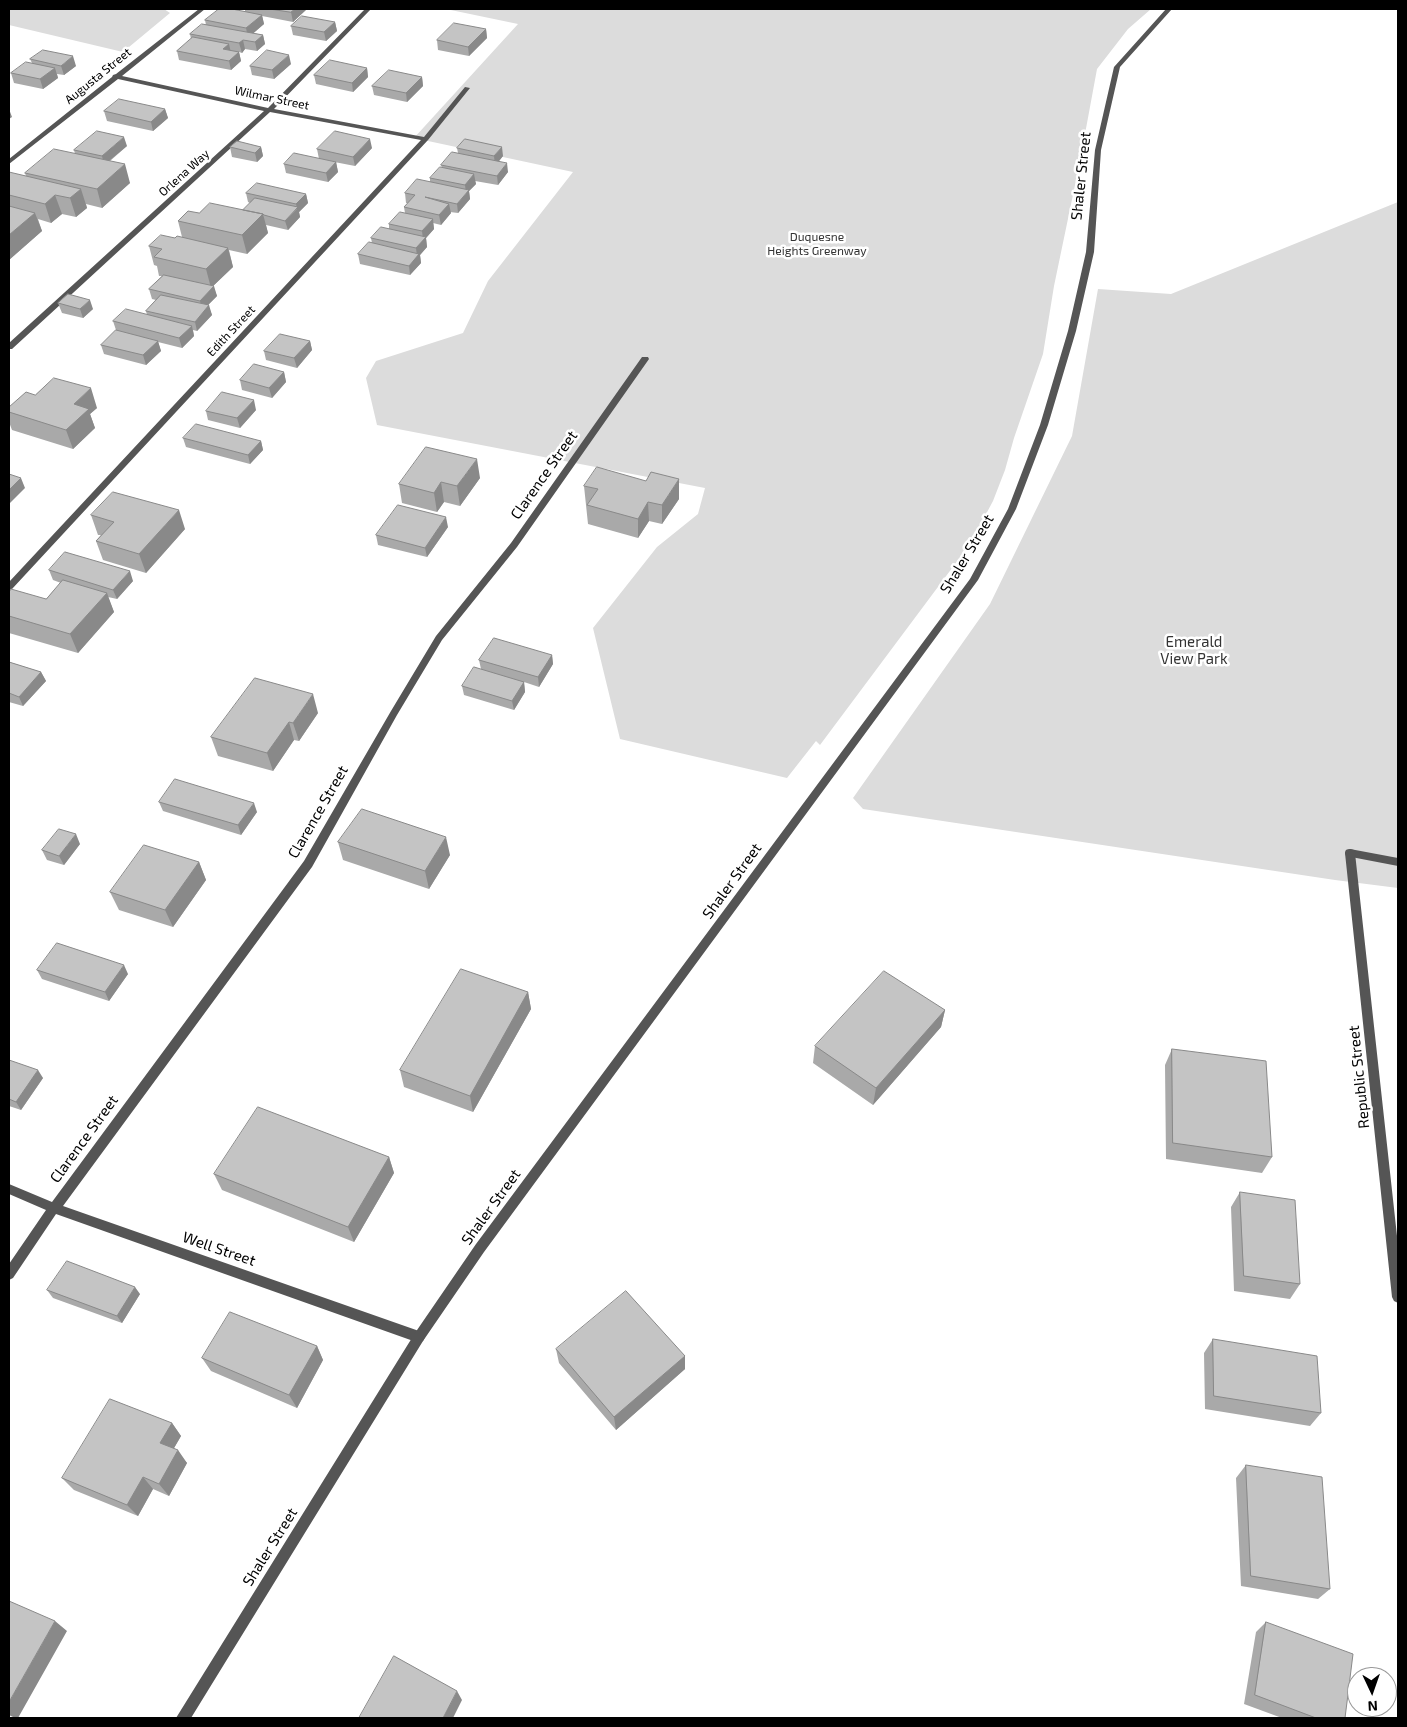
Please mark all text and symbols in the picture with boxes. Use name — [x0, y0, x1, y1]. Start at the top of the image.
street label: Augusta Street — [62, 45, 134, 107]
street label: Wilmar Street — [233, 83, 311, 113]
street label: Shaler Street — [1067, 131, 1095, 221]
street label: Orlena Way — [156, 146, 212, 200]
park label: Duquesne Heights Greenway — [767, 230, 867, 258]
street label: Edith Street — [204, 303, 258, 359]
street label: Clarence Street — [507, 427, 581, 523]
street label: Shaler Street — [936, 511, 998, 597]
park label: Emerald View Park — [1160, 633, 1228, 668]
street label: Clarence Street — [284, 762, 352, 862]
street label: Shaler Street — [699, 840, 765, 922]
street label: Republic Street — [1345, 1025, 1373, 1129]
street label: Clarence Street — [46, 1092, 122, 1186]
street label: Shaler Street — [458, 1166, 524, 1248]
street label: Well Street — [180, 1228, 258, 1270]
street label: Shaler Street — [239, 1505, 301, 1589]
north arrow — [1347, 1667, 1397, 1717]
text: N — [1367, 1698, 1378, 1715]

